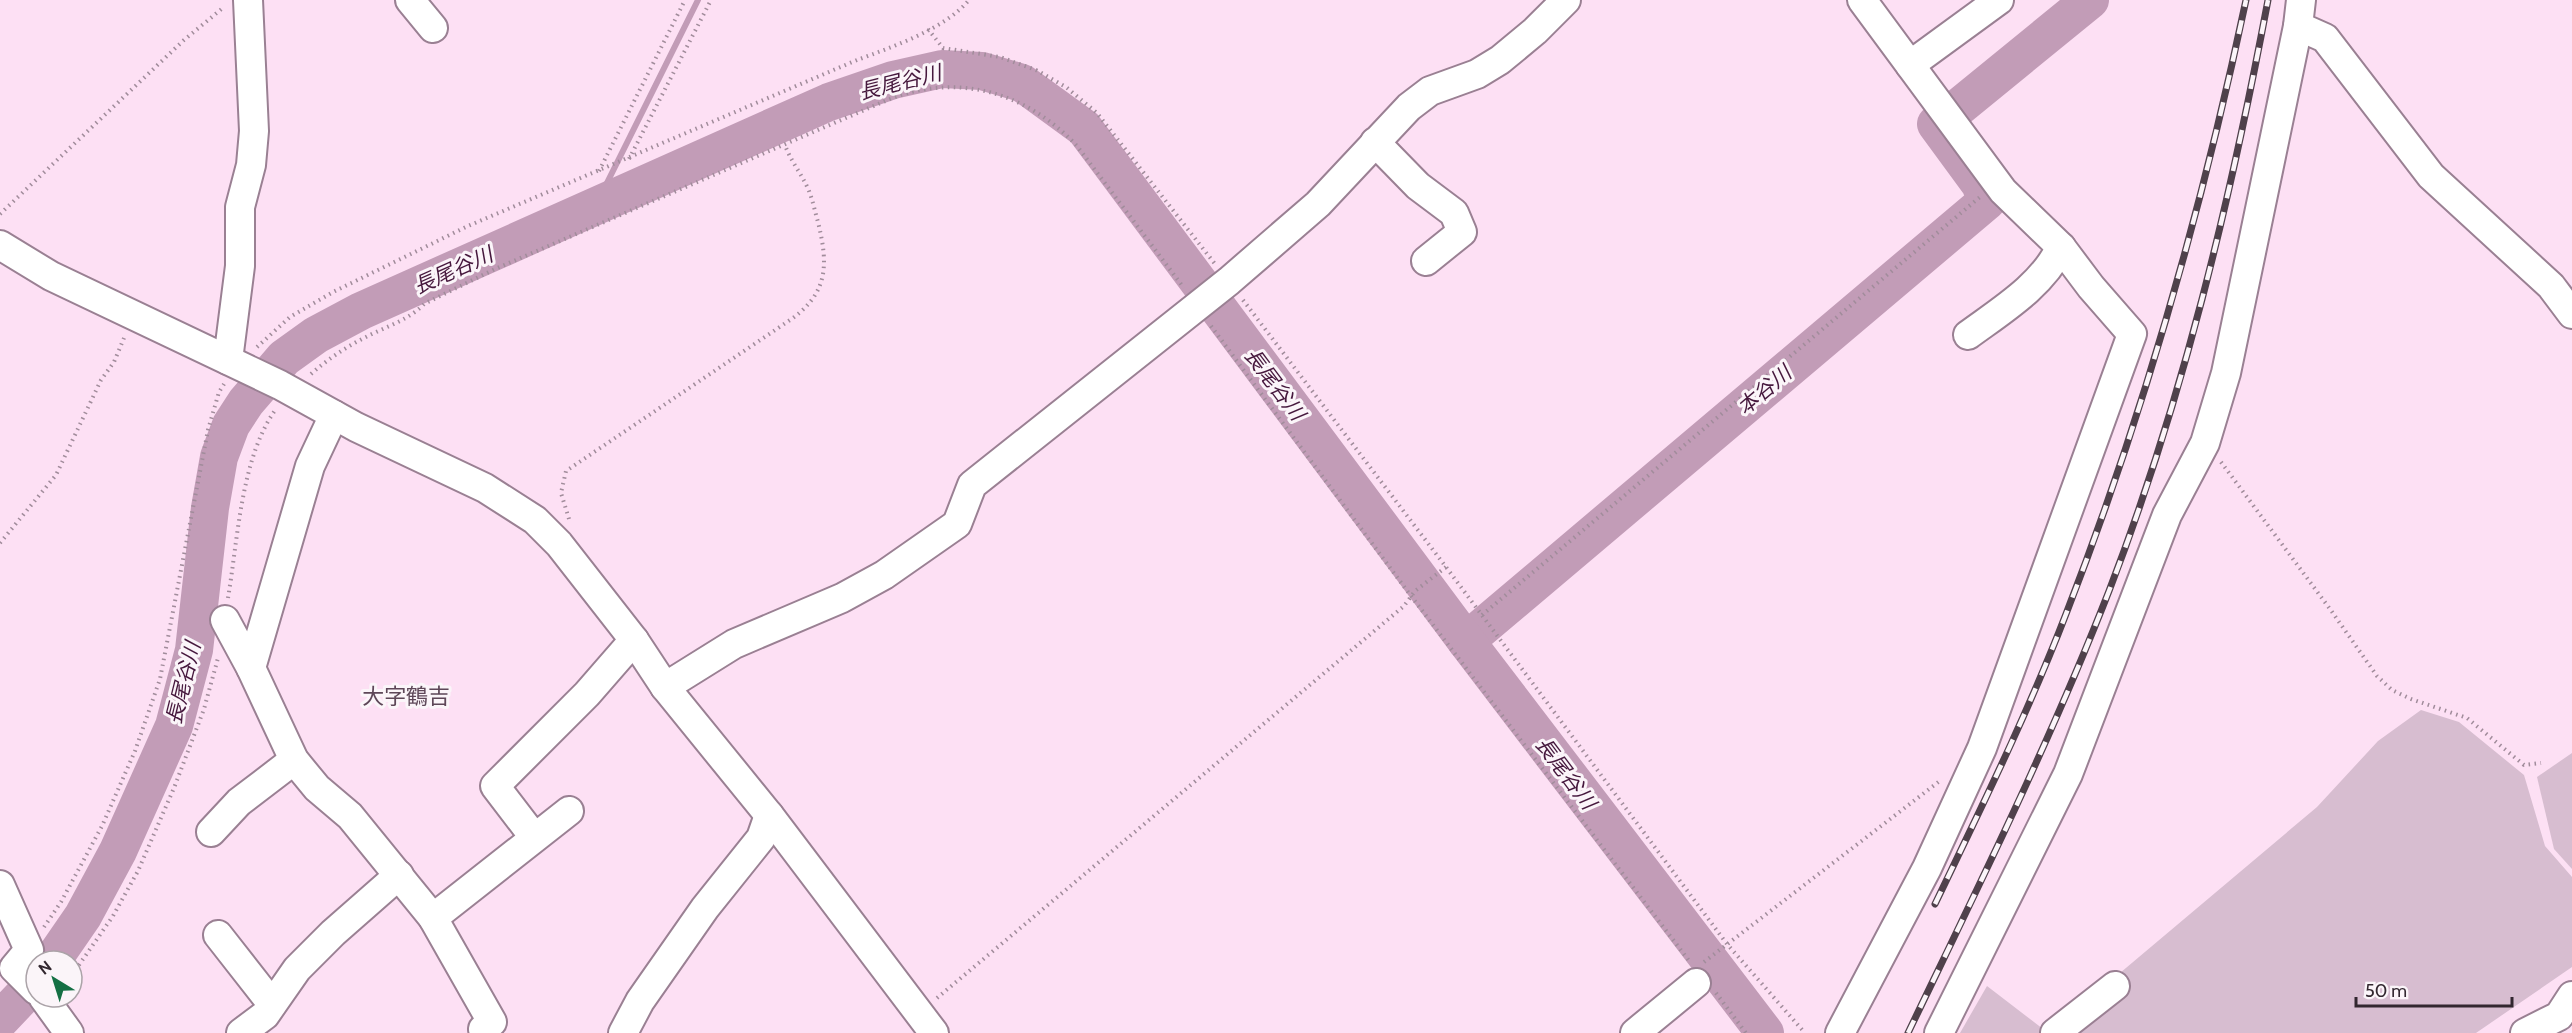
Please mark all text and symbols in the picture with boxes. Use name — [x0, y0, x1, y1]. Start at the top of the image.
water label: 長尾谷川 — [856, 59, 946, 104]
water label: 長尾谷川 — [410, 241, 498, 299]
water label: 長尾谷川 — [1240, 343, 1311, 427]
water label: 本谷川 — [1732, 359, 1798, 420]
water label: 長尾谷川 — [161, 637, 206, 727]
district label: 大字鶴吉 — [362, 683, 450, 710]
water label: 長尾谷川 — [1531, 732, 1602, 816]
north arrow — [24, 949, 84, 1009]
text: N — [35, 957, 55, 979]
scale bar — [2356, 970, 2512, 1008]
text: 50 m — [2365, 980, 2407, 1002]

